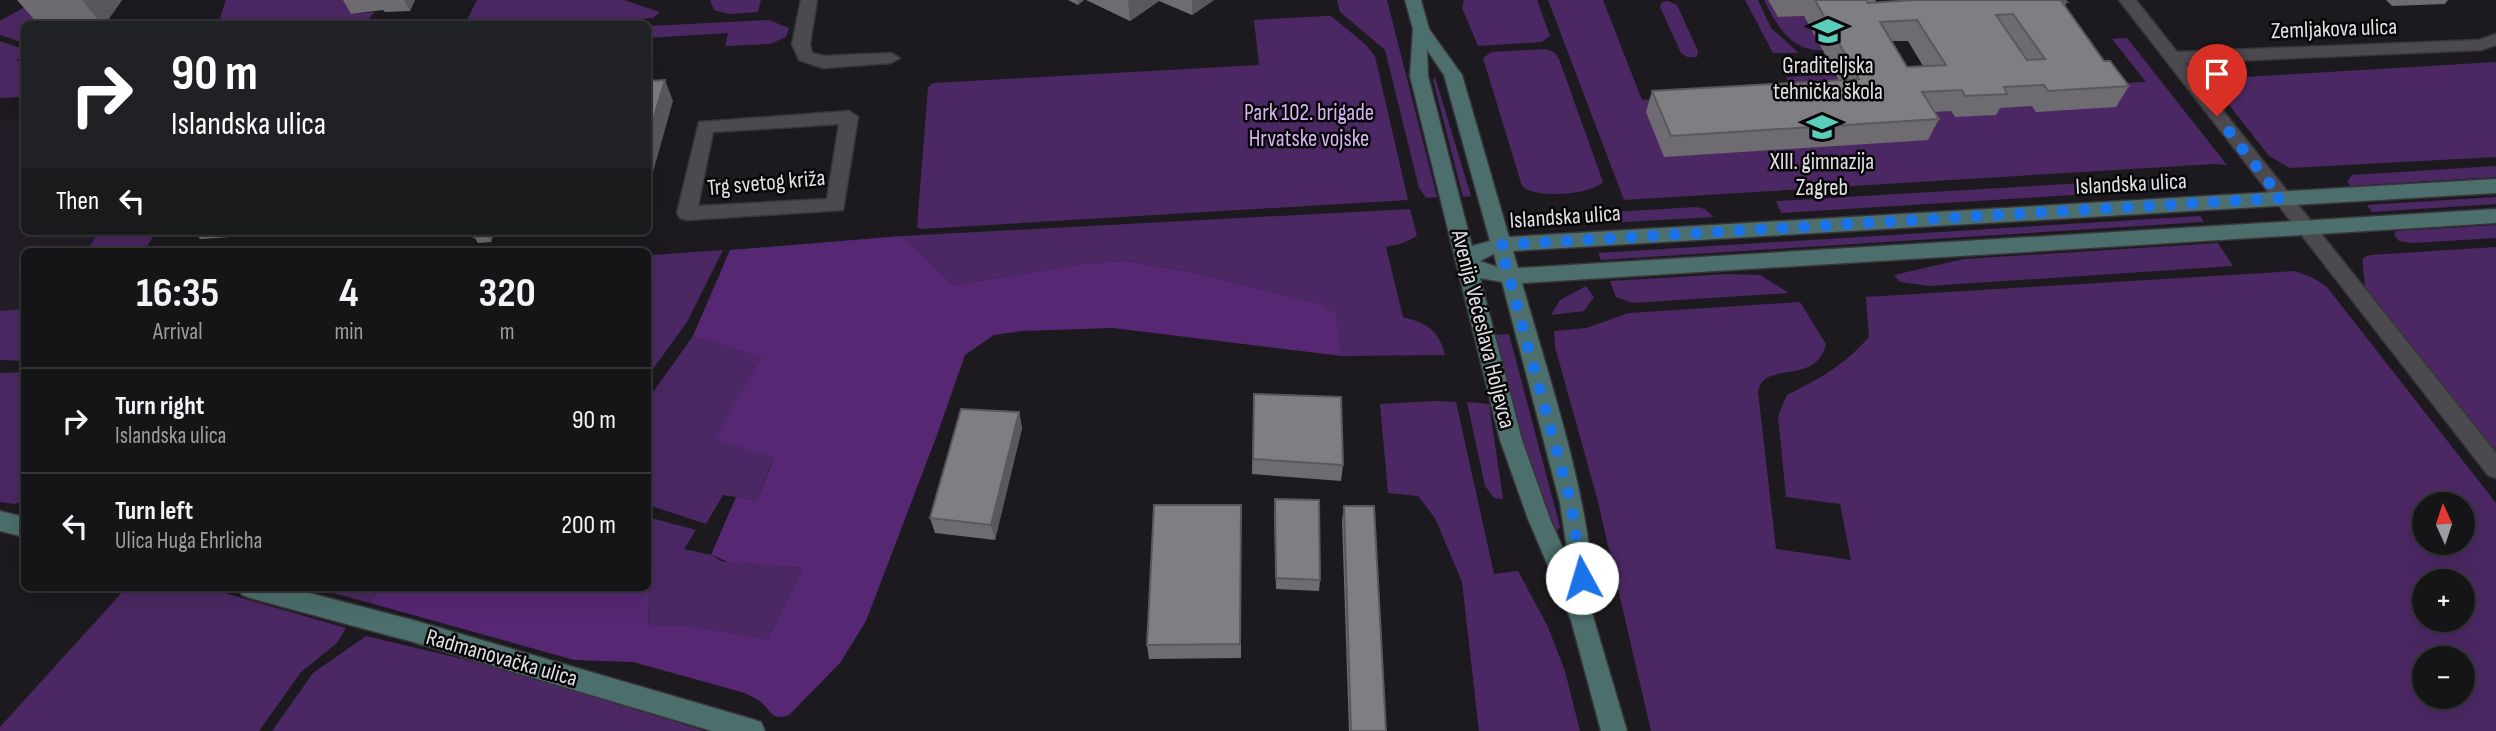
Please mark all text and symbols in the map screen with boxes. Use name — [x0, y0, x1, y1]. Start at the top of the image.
street label: Zemljakova ulica — [2271, 13, 2398, 45]
school or university icon: Graditeljska tehnička škola — [1811, 14, 1845, 48]
pin — [2187, 44, 2247, 116]
text: 90 m — [171, 45, 258, 104]
icon: right — [56, 49, 147, 140]
place label: Graditeljska tehnička škola — [1773, 52, 1883, 106]
icon: arrive — [2198, 55, 2236, 93]
park label: Park 102. brigade Hrvatske vojske — [1244, 99, 1374, 153]
text: Islandska ulica — [171, 105, 326, 144]
school or university icon: XIII. gimnazija Zagreb — [1805, 110, 1839, 144]
place label: XIII. gimnazija Zagreb — [1769, 148, 1874, 202]
street label: Trg svetog križa — [706, 164, 826, 202]
street label: Islandska ulica — [2075, 167, 2187, 201]
icon: left — [113, 182, 151, 220]
text: Then — [56, 186, 99, 217]
street label: Islandska ulica — [1509, 199, 1622, 235]
street label: Avenija Većeslava Holjevca — [1445, 226, 1521, 431]
text: 16:35 — [136, 268, 219, 319]
text: 4 — [339, 268, 359, 319]
text: 320 — [479, 268, 536, 319]
text: Arrival — [153, 318, 202, 346]
text: min — [334, 318, 363, 346]
text: m — [500, 318, 515, 346]
text: Turn right — [115, 391, 204, 422]
icon: right — [56, 402, 94, 440]
text: 90 m — [572, 405, 616, 436]
text: Islandska ulica — [115, 422, 226, 450]
north arrow — [2412, 492, 2474, 555]
map controls — [2412, 492, 2475, 709]
text: Turn left — [115, 496, 193, 527]
icon: left — [56, 507, 94, 545]
text: 200 m — [561, 510, 616, 541]
text: Ulica Huga Ehrlicha — [115, 527, 262, 555]
position arrow — [1545, 541, 1619, 615]
button: + — [2412, 569, 2475, 632]
street label: Radmanovačka ulica — [423, 623, 581, 693]
button: − — [2412, 646, 2475, 709]

